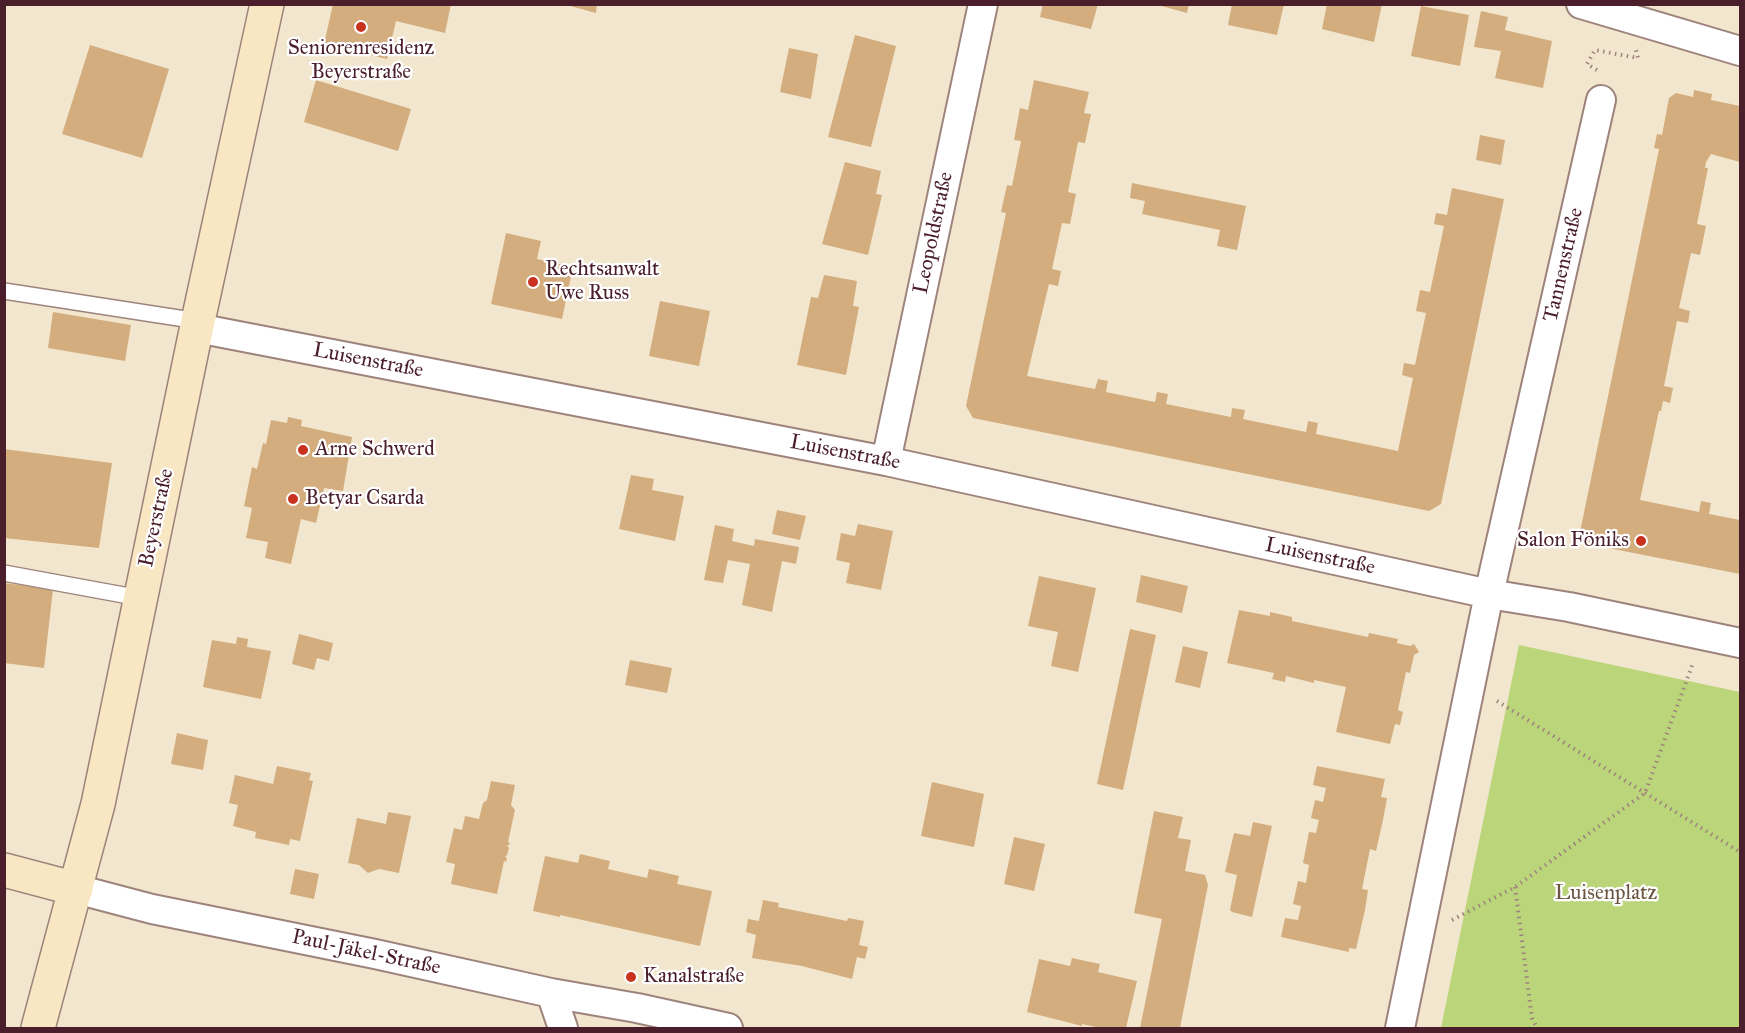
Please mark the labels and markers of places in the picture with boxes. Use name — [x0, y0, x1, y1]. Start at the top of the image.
marker: Seniorenresidenz Beyerstraße — [354, 20, 368, 34]
place label: Seniorenresidenz Beyerstraße — [288, 36, 434, 86]
place label: Rechtsanwalt Uwe Russ — [545, 257, 660, 307]
marker: Rechtsanwalt Uwe Russ — [526, 275, 540, 289]
place label: Arne Schwerd — [315, 437, 435, 463]
marker: Arne Schwerd — [296, 443, 310, 457]
place label: Betyar Csarda — [305, 486, 424, 512]
marker: Betyar Csarda — [286, 492, 300, 506]
place label: Salon Föniks — [1517, 528, 1629, 554]
marker: Salon Föniks — [1634, 534, 1648, 548]
place label: Kanalstraße — [643, 964, 744, 990]
marker: Kanalstraße — [624, 970, 638, 984]

